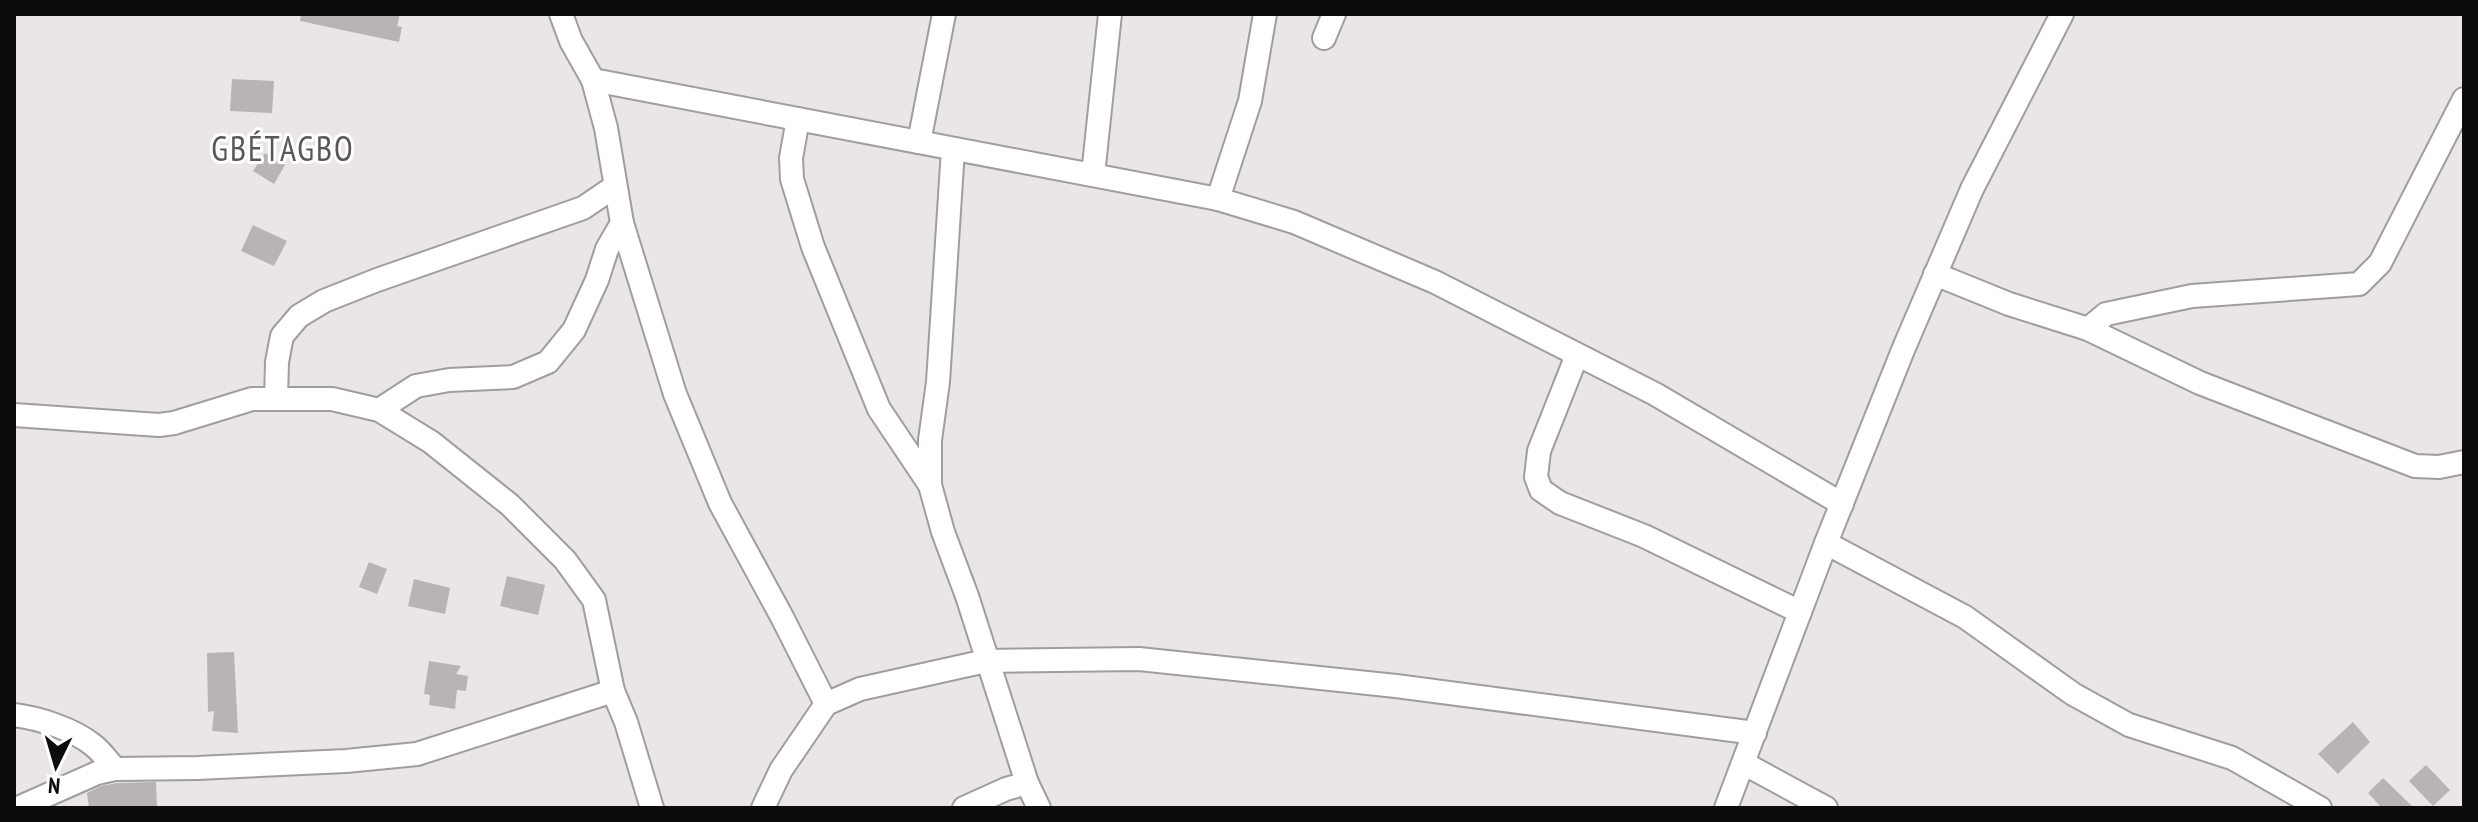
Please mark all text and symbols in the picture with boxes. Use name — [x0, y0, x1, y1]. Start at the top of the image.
district label: GBÉTAGBO — [211, 126, 355, 170]
north arrow — [16, 726, 96, 806]
text: N — [47, 771, 61, 800]

